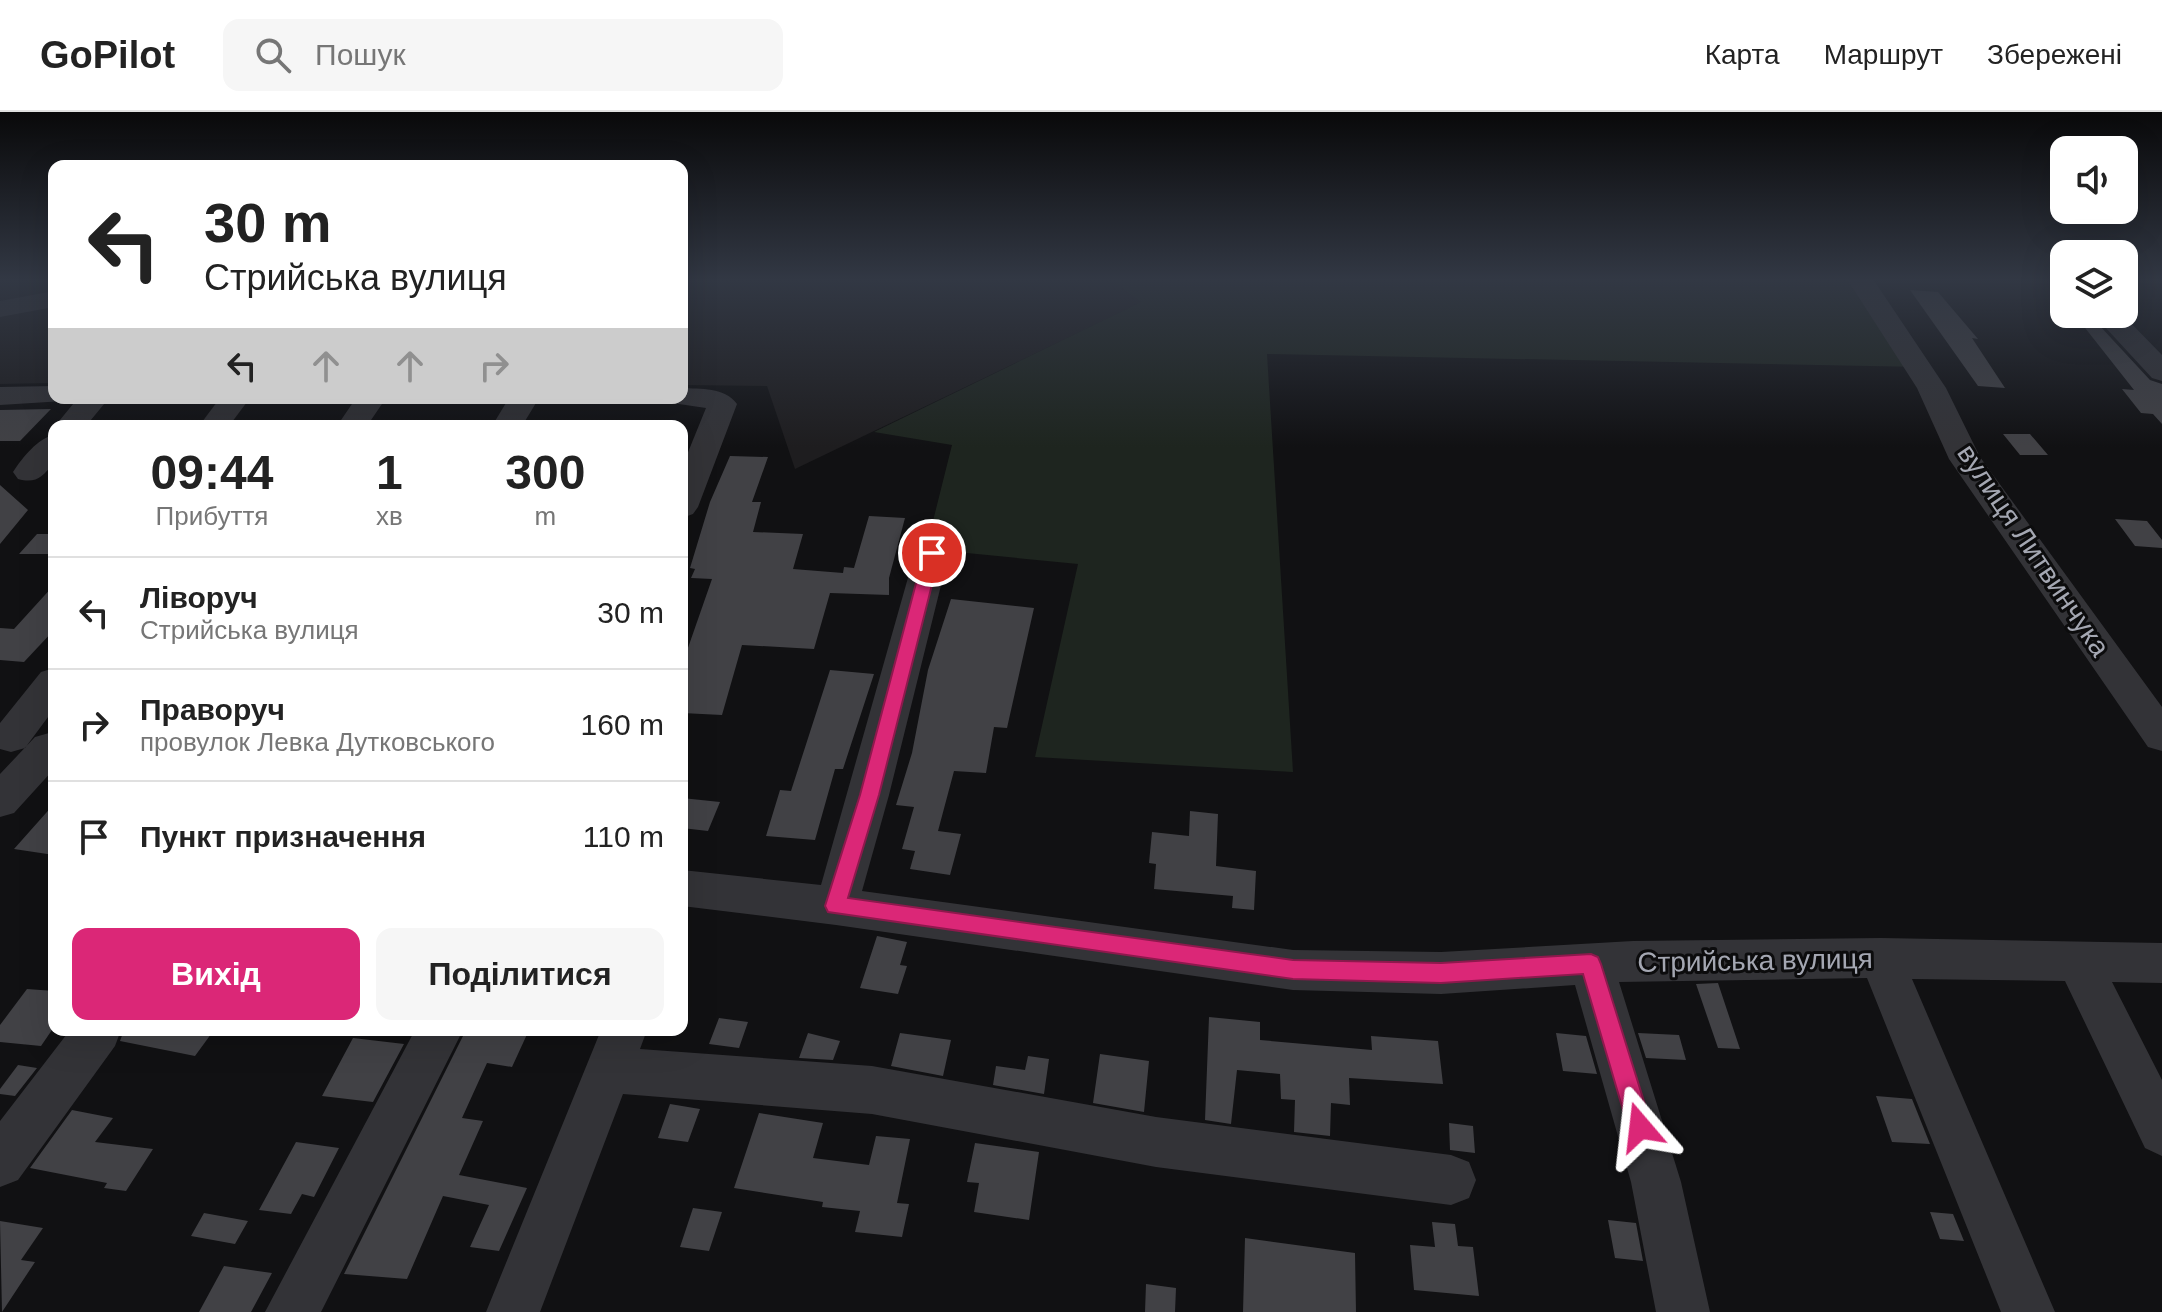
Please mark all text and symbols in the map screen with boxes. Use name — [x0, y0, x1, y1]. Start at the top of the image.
search box — [223, 19, 783, 91]
icon: search — [251, 33, 295, 77]
text: GoPilot — [40, 34, 175, 76]
text: Пошук — [315, 38, 406, 71]
text: Карта — [1705, 39, 1780, 70]
text: Маршрут — [1824, 39, 1943, 70]
text: Збережені — [1987, 39, 2122, 70]
map controls — [2050, 136, 2138, 328]
button: sound — [2050, 136, 2138, 224]
text: 30 m — [204, 191, 332, 254]
icon: left — [72, 192, 176, 296]
button: layers — [2050, 240, 2138, 328]
text: Стрийська вулиця — [204, 257, 507, 298]
icon: left — [220, 344, 264, 388]
icon: ahead — [304, 344, 348, 388]
icon: ahead — [388, 344, 432, 388]
icon: right — [472, 344, 516, 388]
street label: вулиця Литвинчука — [1951, 439, 2116, 662]
text: 09:44 — [151, 446, 273, 499]
text: 1 — [376, 446, 403, 499]
text: 300 — [505, 446, 585, 499]
text: Прибуття — [156, 501, 268, 531]
text: хв — [376, 501, 403, 531]
text: m — [535, 501, 556, 531]
pin — [898, 519, 966, 587]
icon: arrive — [910, 531, 954, 575]
text: Ліворуч — [140, 581, 258, 614]
icon: left — [72, 591, 116, 635]
text: 30 m — [597, 596, 664, 629]
text: Стрийська вулиця — [140, 615, 359, 645]
text: Праворуч — [140, 693, 285, 726]
icon: right — [72, 703, 116, 747]
text: 160 m — [581, 708, 664, 741]
text: провулок Левка Дутковського — [140, 727, 495, 757]
icon: arrive — [72, 815, 116, 859]
text: Пункт призначення — [140, 820, 426, 853]
text: 110 m — [583, 820, 664, 853]
button: Вихід — [72, 928, 360, 1020]
button: Поділитися — [376, 928, 664, 1020]
street label: Стрийська вулиця — [1637, 943, 1873, 978]
position arrow — [1598, 1085, 1682, 1169]

